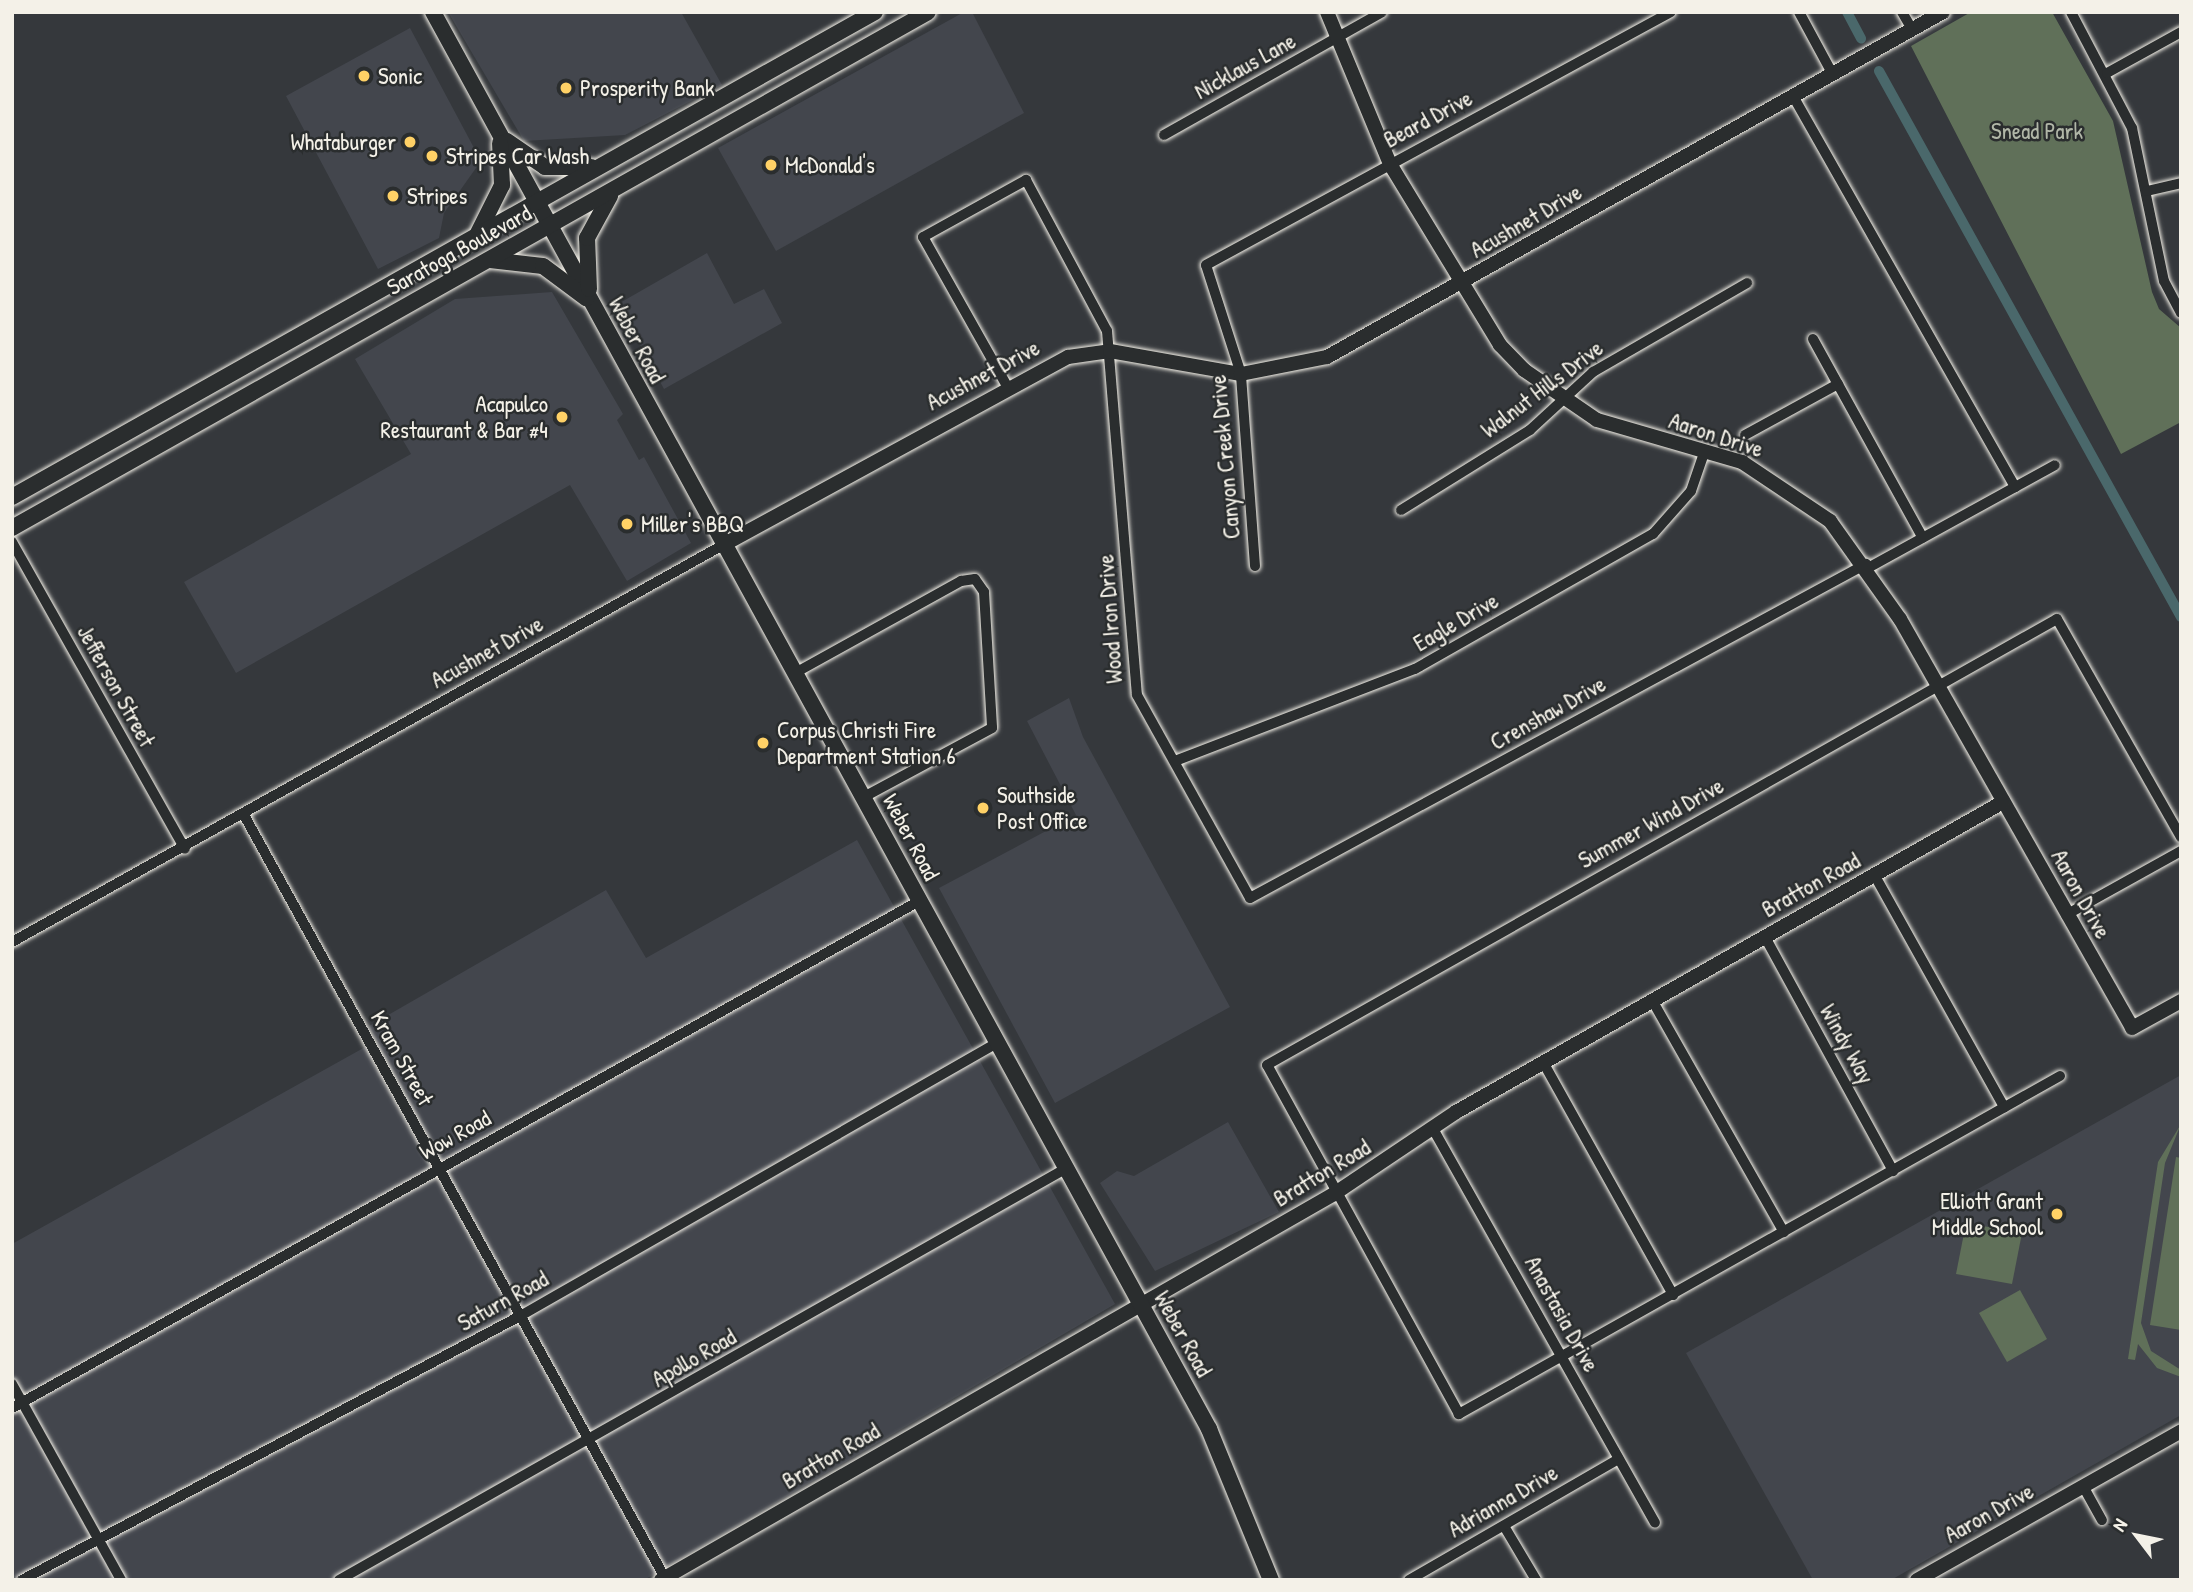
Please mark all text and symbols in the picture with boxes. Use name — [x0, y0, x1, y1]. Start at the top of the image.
street label: Nicklaus Lane — [1190, 27, 1300, 105]
place label: Sonic — [378, 62, 422, 90]
marker: Sonic — [356, 68, 372, 84]
place label: Prosperity Bank — [580, 74, 715, 102]
marker: Prosperity Bank — [558, 80, 574, 96]
street label: Beard Drive — [1379, 84, 1477, 154]
park label: Snead Park — [1991, 117, 2083, 145]
place label: Whataburger — [290, 128, 396, 156]
marker: Whataburger — [402, 134, 418, 150]
place label: Stripes Car Wash — [446, 142, 589, 170]
marker: Stripes Car Wash — [424, 148, 440, 164]
place label: McDonald's — [785, 151, 875, 179]
marker: McDonald's — [763, 157, 779, 173]
street label: Acushnet Drive — [1465, 178, 1587, 264]
place label: Stripes — [407, 182, 467, 210]
marker: Stripes — [385, 188, 401, 204]
street label: Saratoga Boulevard — [382, 199, 536, 301]
street label: Weber Road — [603, 292, 671, 388]
street label: Acushnet Drive — [922, 334, 1044, 416]
street label: Walnut Hills Drive — [1476, 334, 1608, 444]
street label: Canyon Creek Drive — [1204, 374, 1246, 540]
place label: Acapulco Restaurant & Bar #4 — [381, 390, 548, 444]
street label: Aaron Drive — [1665, 407, 1767, 463]
marker: Acapulco Restaurant & Bar #4 — [554, 409, 570, 425]
place label: Miller's BBQ — [641, 510, 744, 538]
marker: Miller's BBQ — [619, 516, 635, 532]
street label: Wood Iron Drive — [1092, 553, 1128, 685]
street label: Eagle Drive — [1409, 587, 1503, 657]
street label: Acushnet Drive — [426, 610, 548, 694]
street label: Jefferson Street — [71, 620, 161, 752]
street label: Crenshaw Drive — [1485, 670, 1611, 756]
place label: Corpus Christi Fire Department Station 6 — [777, 716, 956, 770]
marker: Corpus Christi Fire Department Station 6 — [755, 735, 771, 751]
street label: Summer Wind Drive — [1574, 772, 1728, 874]
place label: Southside Post Office — [997, 781, 1087, 835]
street label: Weber Road — [877, 789, 945, 885]
marker: Southside Post Office — [975, 800, 991, 816]
street label: Aaron Drive — [2045, 845, 2117, 943]
street label: Bratton Road — [1757, 847, 1865, 923]
street label: Windy Way — [1814, 999, 1880, 1089]
street label: Kram Street — [365, 1006, 439, 1110]
street label: Wow Road — [415, 1104, 495, 1166]
street label: Bratton Road — [1269, 1133, 1375, 1213]
place label: Elliott Grant Middle School — [1932, 1187, 2043, 1241]
marker: Elliott Grant Middle School — [2049, 1206, 2065, 1222]
street label: Anastasia Drive — [1519, 1251, 1605, 1377]
street label: Saturn Road — [453, 1265, 553, 1337]
street label: Weber Road — [1148, 1286, 1218, 1382]
street label: Apollo Road — [647, 1323, 741, 1393]
street label: Bratton Road — [777, 1417, 885, 1495]
street label: Adrianna Drive — [1443, 1459, 1563, 1543]
street label: Aaron Drive — [1940, 1477, 2038, 1549]
north arrow — [2102, 1501, 2172, 1571]
text: N — [2105, 1514, 2133, 1536]

